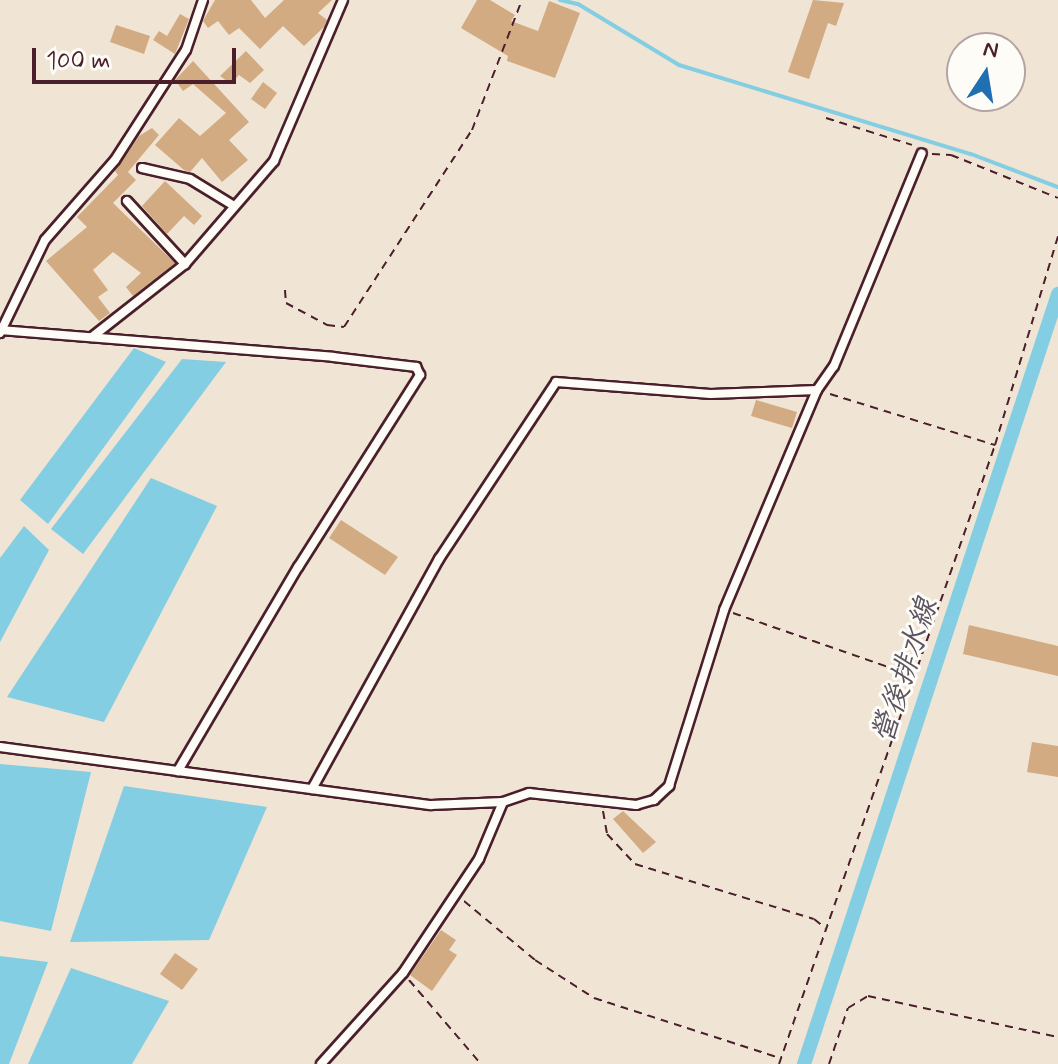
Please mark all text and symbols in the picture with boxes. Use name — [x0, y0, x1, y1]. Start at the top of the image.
scale bar — [36, 32, 240, 82]
north arrow — [946, 32, 1026, 112]
text: N — [980, 35, 1001, 66]
text: 100 m — [46, 46, 110, 77]
water label: 營後排水線 — [866, 594, 946, 748]

